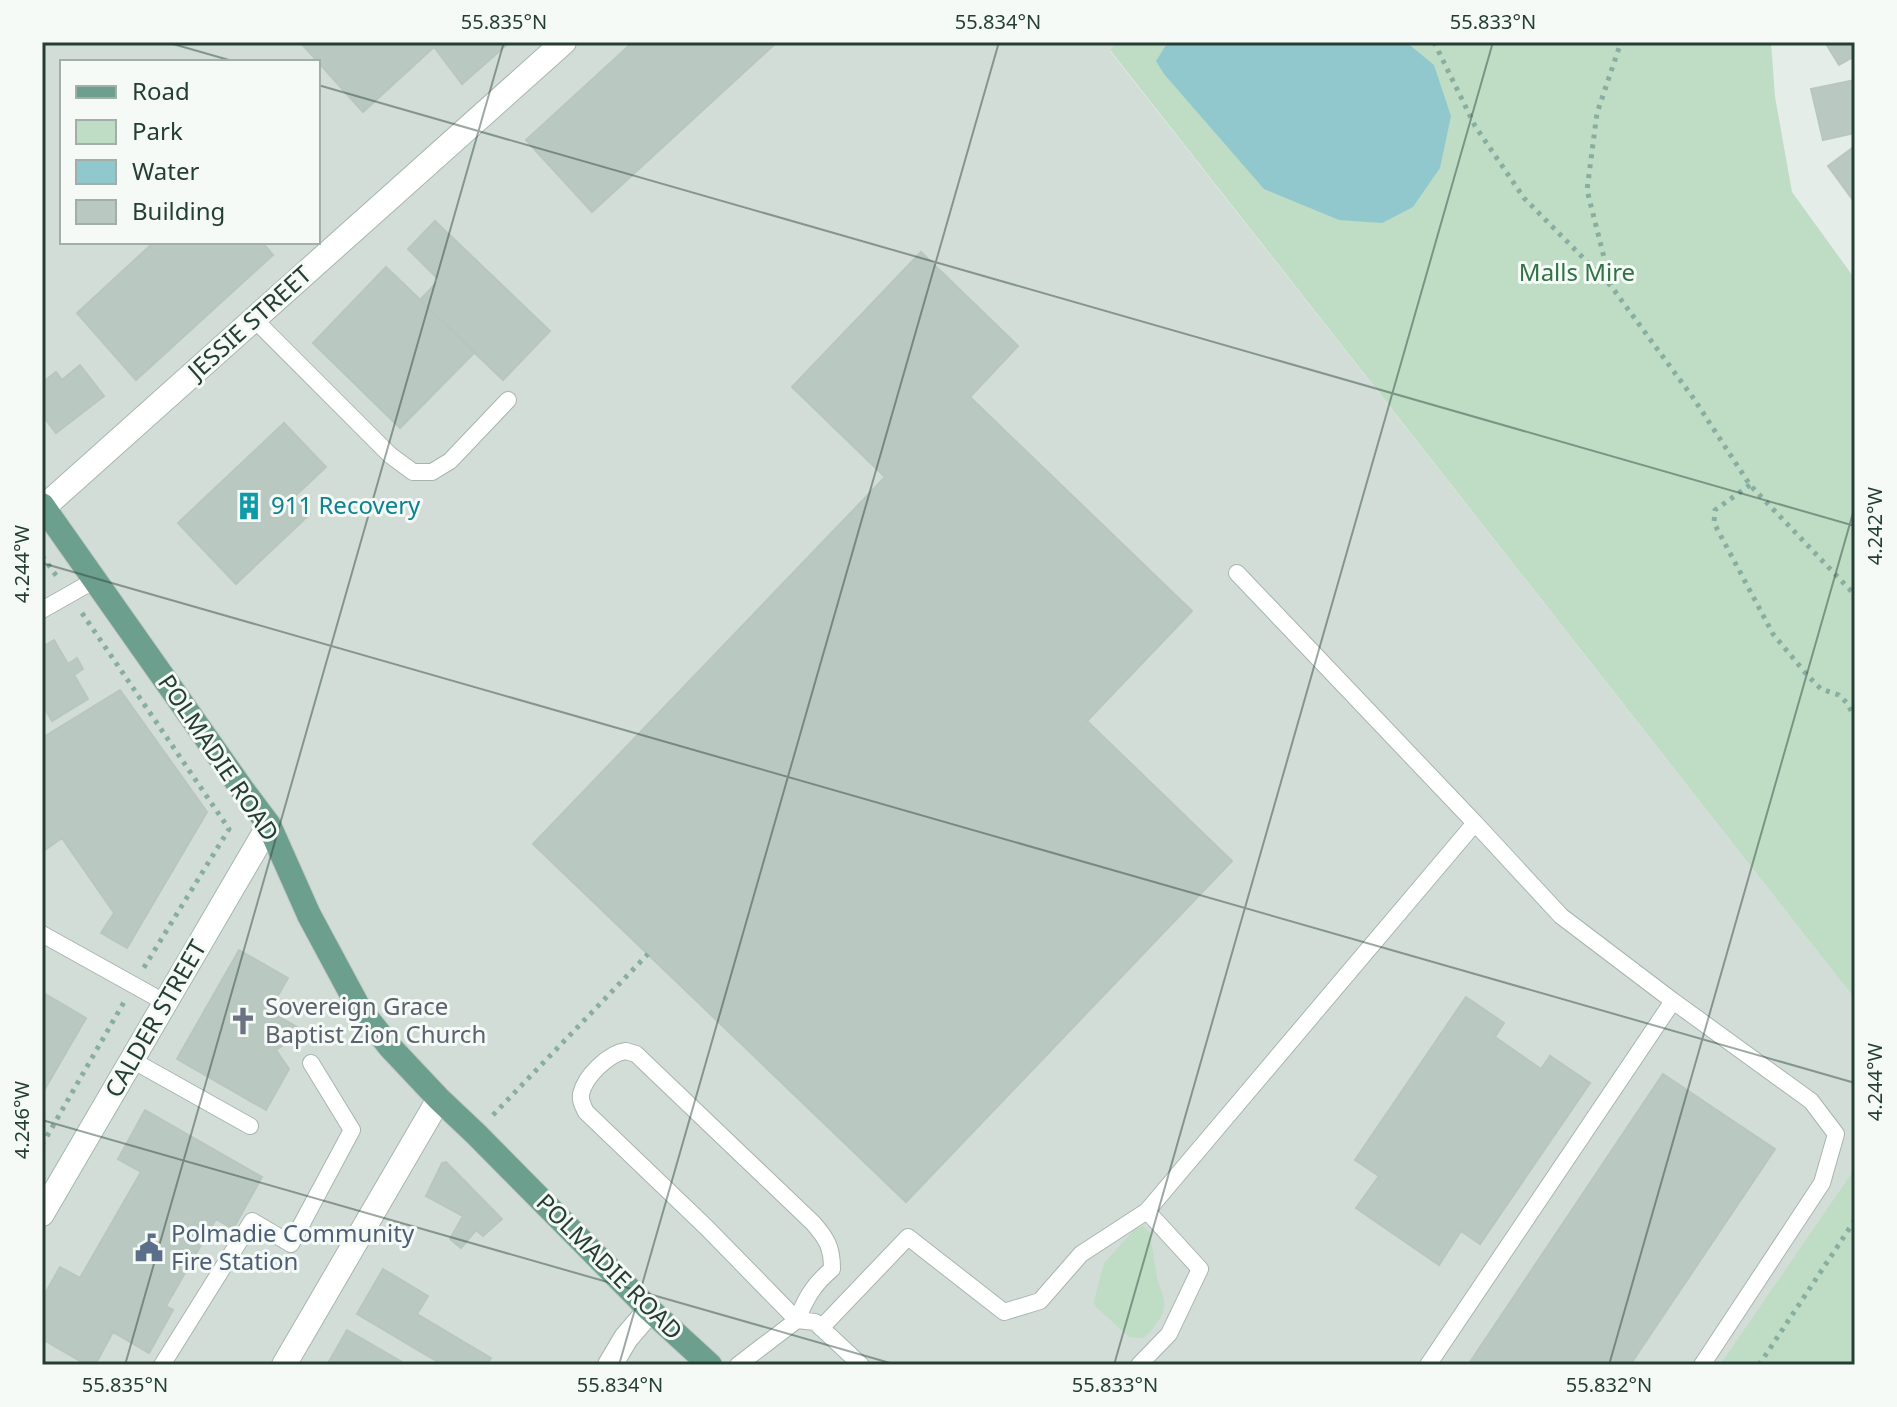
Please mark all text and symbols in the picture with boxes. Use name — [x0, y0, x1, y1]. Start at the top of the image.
text: 55.835°N — [461, 8, 547, 35]
text: 55.834°N — [955, 8, 1041, 35]
text: 55.833°N — [1450, 8, 1536, 35]
legend — [60, 60, 320, 244]
text: Road — [132, 74, 190, 107]
text: Park — [132, 114, 183, 147]
text: Water — [132, 154, 200, 187]
text: Building — [132, 194, 225, 227]
park label: Malls Mire — [1519, 255, 1635, 288]
street label: JESSIE STREET — [179, 257, 318, 387]
text: 4.242°W — [1861, 486, 1888, 565]
place label: 911 Recovery — [271, 488, 421, 521]
building icon: 911 Recovery — [234, 491, 264, 521]
text: 4.244°W — [8, 524, 35, 603]
street label: POLMADIE ROAD — [151, 667, 287, 847]
street label: CALDER STREET — [96, 933, 213, 1103]
place label: Sovereign Grace Baptist Zion Church — [265, 989, 486, 1050]
church icon: Sovereign Grace Baptist Zion Church — [228, 1006, 258, 1036]
text: 4.244°W — [1861, 1042, 1888, 1121]
text: 4.246°W — [8, 1080, 35, 1159]
street label: POLMADIE ROAD — [530, 1186, 690, 1346]
place label: Polmadie Community Fire Station — [171, 1216, 415, 1277]
public building icon: Polmadie Community Fire Station — [134, 1233, 164, 1263]
text: 55.835°N — [82, 1371, 168, 1398]
text: 55.834°N — [577, 1371, 663, 1398]
text: 55.833°N — [1072, 1371, 1158, 1398]
text: 55.832°N — [1566, 1371, 1652, 1398]

